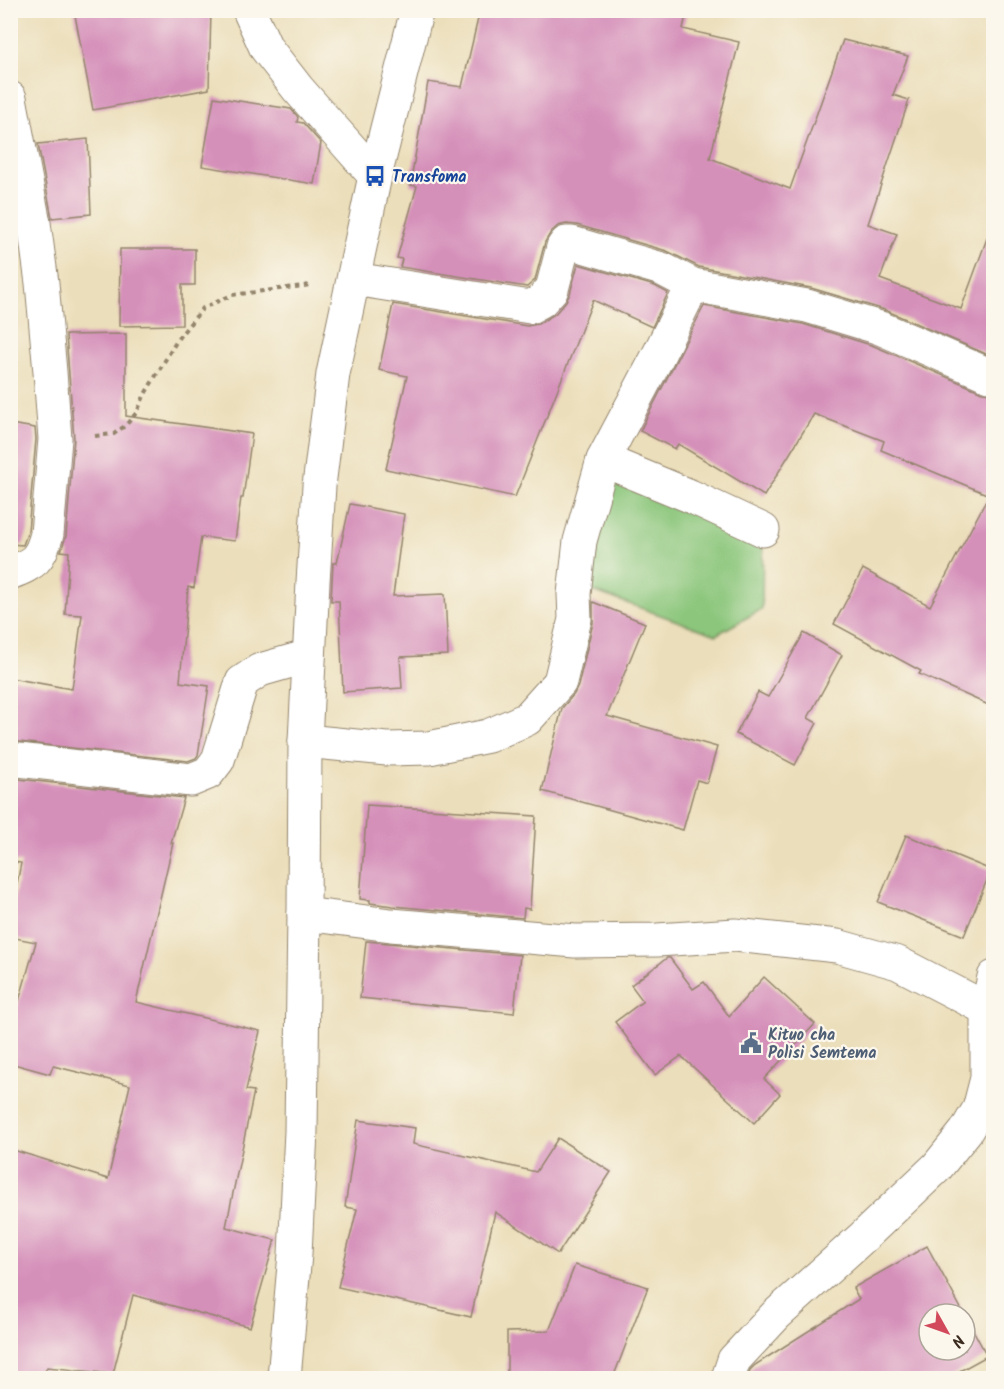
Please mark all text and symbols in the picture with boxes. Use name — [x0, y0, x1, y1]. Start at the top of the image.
bus stop icon: Transfoma — [363, 164, 387, 188]
place label: Transfoma — [392, 165, 467, 190]
place label: Kituo cha Polisi Semtema — [768, 1023, 876, 1066]
public building icon: Kituo cha Polisi Semtema — [739, 1031, 763, 1055]
north arrow — [917, 1302, 977, 1362]
text: N — [945, 1329, 970, 1353]

